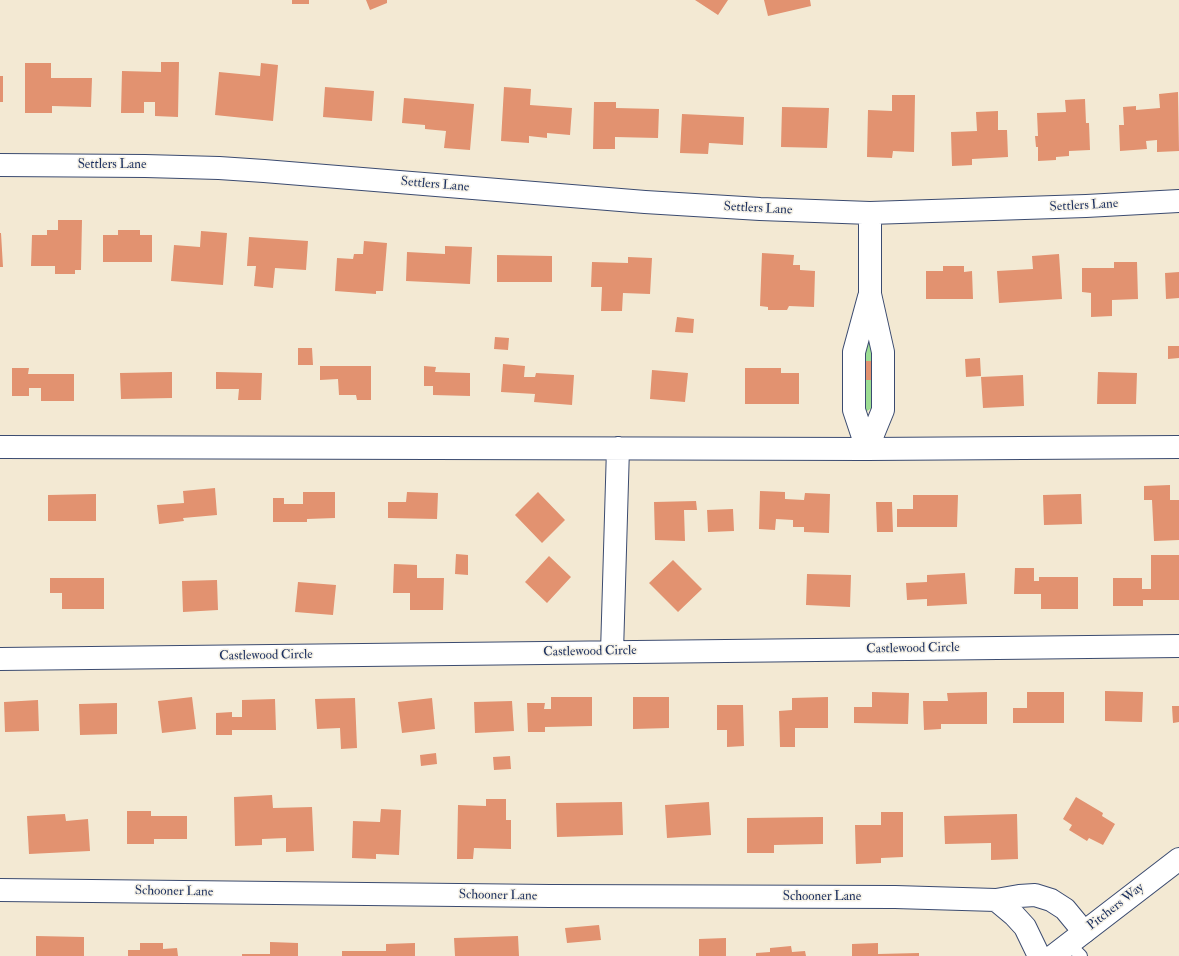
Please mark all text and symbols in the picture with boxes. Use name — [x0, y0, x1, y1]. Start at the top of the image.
street label: Settlers Lane — [78, 157, 146, 173]
street label: Settlers Lane — [400, 174, 470, 196]
street label: Settlers Lane — [1049, 196, 1119, 216]
street label: Settlers Lane — [723, 199, 793, 219]
street label: Castlewood Circle — [866, 640, 960, 658]
street label: Castlewood Circle — [543, 643, 637, 661]
street label: Castlewood Circle — [219, 647, 313, 665]
street label: Pitchers Way — [1085, 880, 1147, 934]
street label: Schooner Lane — [135, 884, 213, 900]
street label: Schooner Lane — [459, 888, 537, 904]
street label: Schooner Lane — [783, 889, 861, 905]

